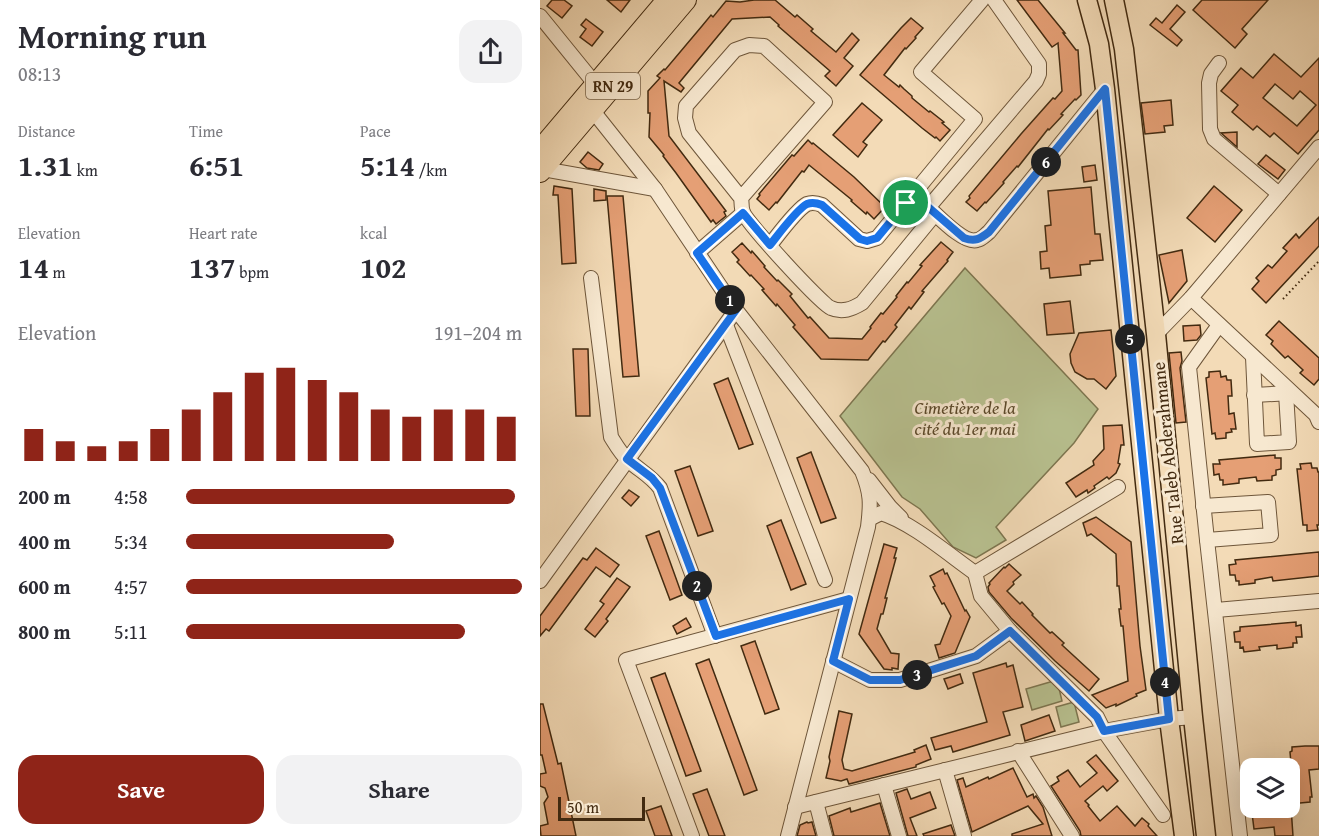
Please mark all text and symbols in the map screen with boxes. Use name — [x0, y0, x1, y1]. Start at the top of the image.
text: Morning run — [18, 12, 207, 60]
button: share — [459, 20, 522, 83]
text: 08:13 — [18, 59, 61, 88]
road number: RN 29 — [586, 73, 640, 99]
text: Distance — [18, 119, 75, 143]
text: Time — [189, 119, 223, 143]
text: Pace — [360, 119, 391, 143]
text: 1.31 — [18, 143, 73, 187]
text: 6:51 — [189, 143, 244, 187]
text: 5:14 — [360, 143, 415, 187]
pin: 6 — [1031, 147, 1061, 177]
text: 6 — [1042, 150, 1050, 174]
text: km — [73, 158, 98, 182]
text: /km — [415, 158, 447, 182]
pin — [880, 177, 931, 228]
icon: arrive — [889, 186, 922, 219]
text: Elevation — [18, 221, 81, 245]
text: Heart rate — [189, 221, 258, 245]
text: kcal — [360, 221, 387, 245]
text: 14 — [18, 245, 49, 289]
text: 137 — [189, 245, 236, 289]
text: 102 — [360, 245, 407, 289]
text: m — [49, 260, 66, 284]
text: bpm — [236, 260, 269, 284]
pin: 1 — [715, 285, 745, 315]
text: 1 — [726, 288, 734, 312]
text: Elevation — [18, 318, 96, 347]
text: 191–204 m — [434, 318, 522, 347]
pin: 5 — [1115, 324, 1145, 354]
text: 5 — [1126, 327, 1134, 351]
street label: Rue Taleb Abderahmane — [1145, 361, 1190, 546]
park label: Cimetière de la cité du 1er mai — [914, 394, 1016, 442]
text: 200 m — [18, 482, 71, 511]
text: 4:58 — [114, 482, 148, 511]
text: 400 m — [18, 527, 71, 556]
text: 5:34 — [114, 527, 148, 556]
pin: 2 — [682, 571, 712, 601]
text: 600 m — [18, 572, 71, 601]
text: 4:57 — [114, 572, 148, 601]
text: 2 — [693, 574, 701, 598]
text: 800 m — [18, 617, 71, 646]
text: 5:11 — [114, 617, 148, 646]
pin: 3 — [902, 660, 932, 690]
text: 3 — [913, 663, 921, 687]
pin: 4 — [1150, 667, 1180, 697]
text: 4 — [1161, 670, 1169, 694]
button: Save — [18, 755, 264, 824]
button: Share — [276, 755, 522, 824]
map controls — [1240, 758, 1300, 818]
button: layers — [1240, 758, 1300, 818]
scale bar — [558, 794, 645, 822]
text: 50 m — [567, 795, 599, 819]

